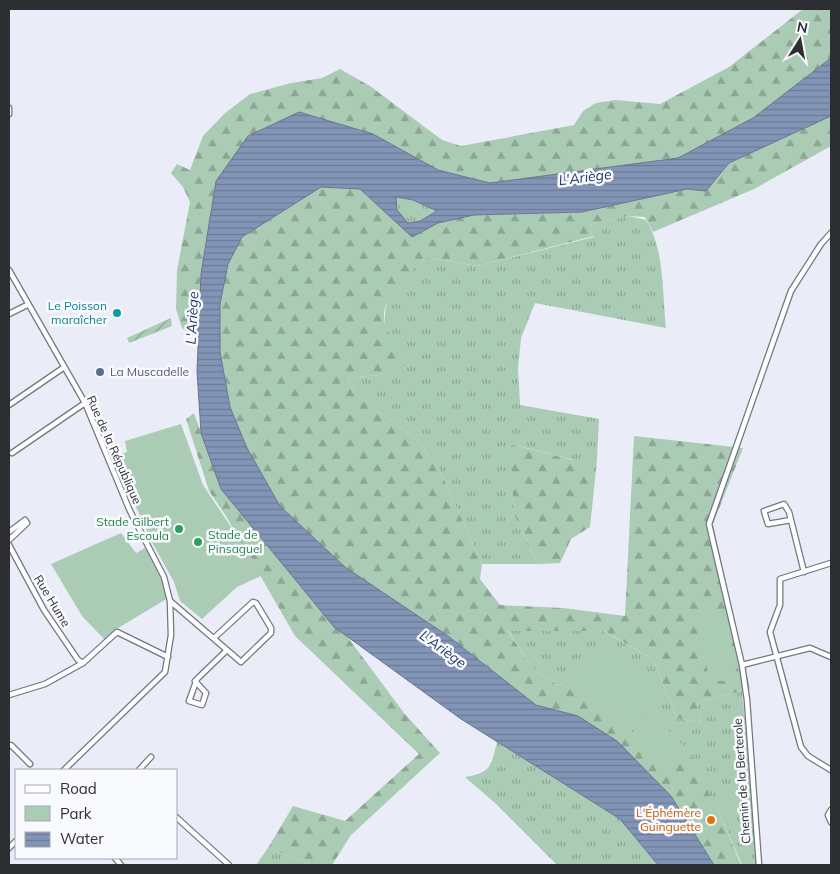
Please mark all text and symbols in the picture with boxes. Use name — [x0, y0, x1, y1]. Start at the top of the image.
north arrow — [775, 15, 825, 65]
text: N — [796, 17, 809, 37]
water label: L'Ariège — [558, 165, 613, 189]
water label: L'Ariège — [182, 291, 202, 345]
place label: Le Poisson maraîcher — [48, 298, 108, 327]
marker: Le Poisson maraîcher — [111, 307, 123, 319]
place label: La Muscadelle — [110, 364, 189, 379]
marker: La Muscadelle — [94, 366, 106, 378]
street label: Rue de la République — [84, 393, 145, 506]
place label: Stade Gilbert Escoula — [96, 514, 169, 543]
marker: Stade Gilbert Escoula — [173, 523, 185, 535]
place label: Stade de Pinsaguel — [208, 527, 262, 556]
marker: Stade de Pinsaguel — [192, 536, 204, 548]
street label: Rue Hume — [31, 572, 74, 629]
water label: L'Ariège — [416, 626, 470, 672]
street label: Chemin de la Berterole — [730, 718, 753, 844]
legend — [15, 769, 178, 859]
text: Road — [60, 779, 97, 798]
text: Park — [60, 804, 92, 823]
place label: L'Éphémère Guinguette — [636, 805, 701, 834]
marker: L'Éphémère Guinguette — [705, 814, 717, 826]
text: Water — [60, 829, 104, 848]

